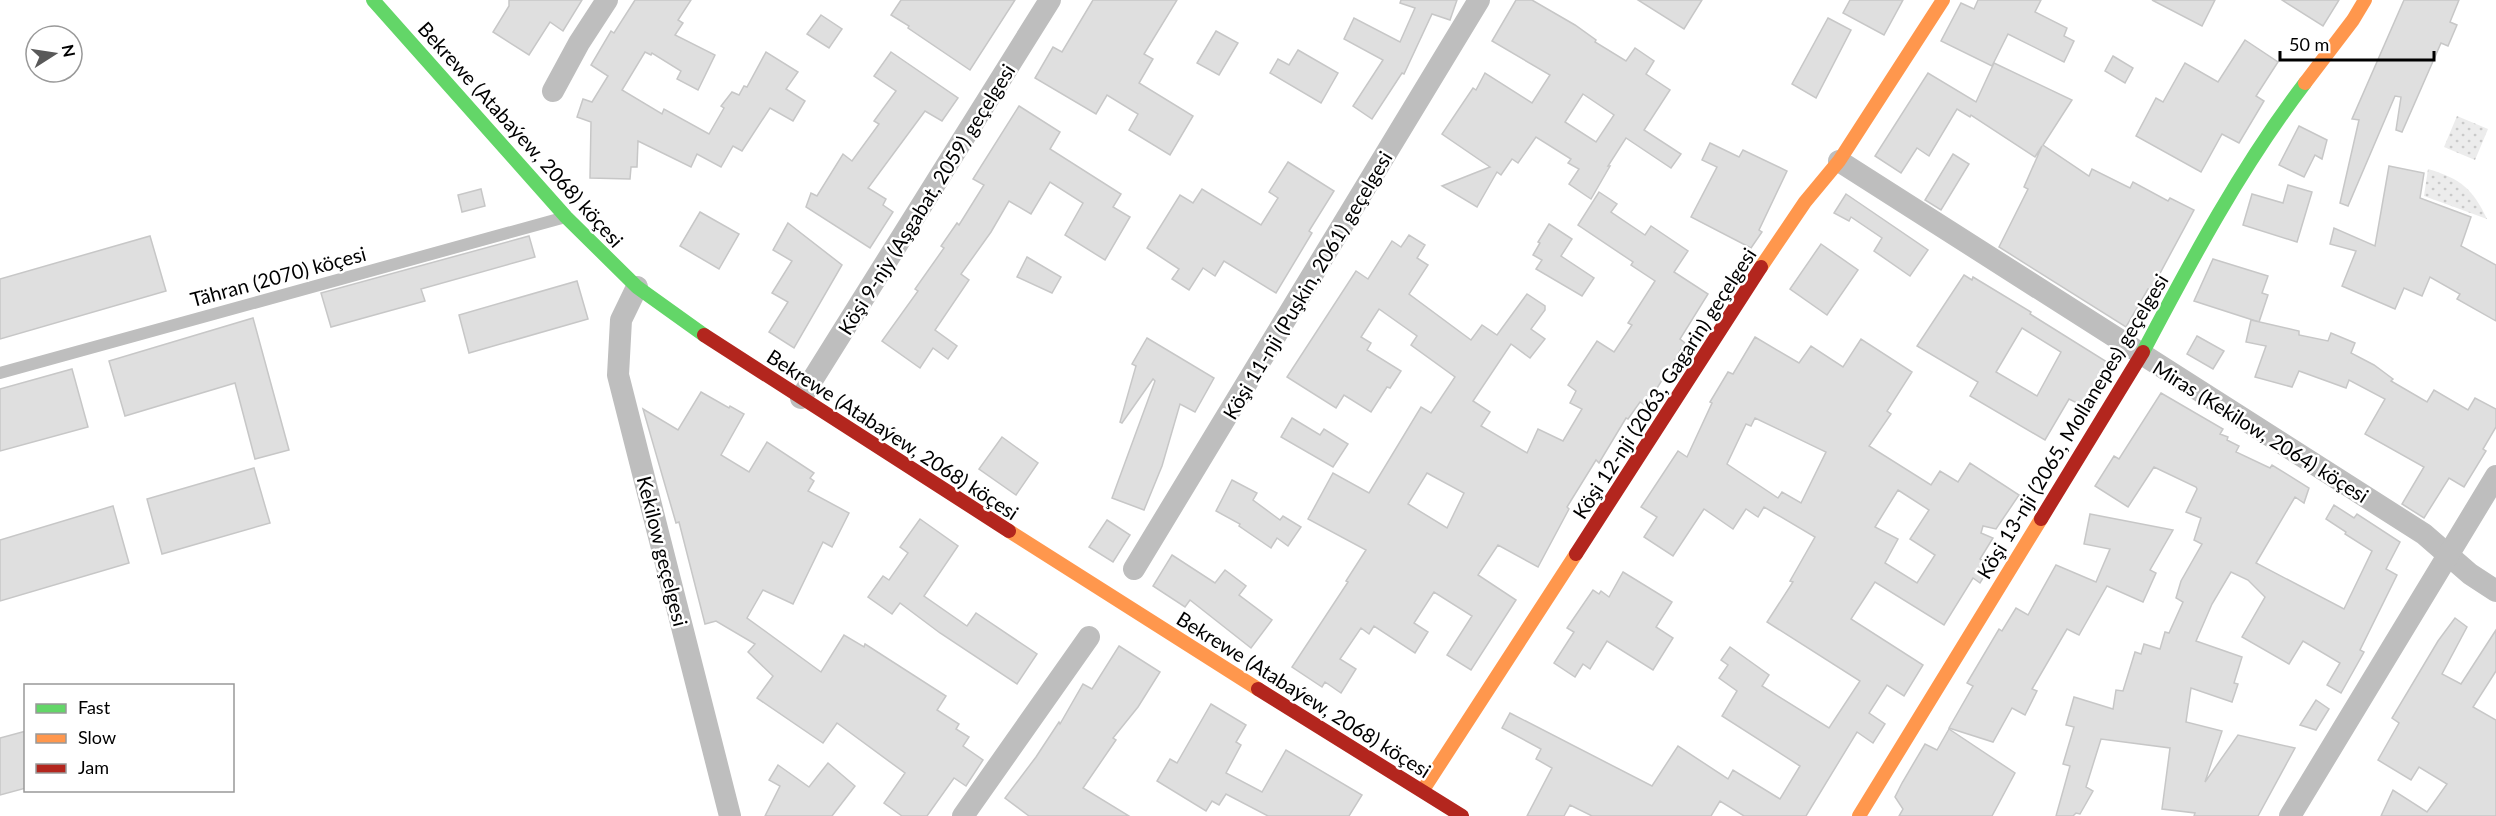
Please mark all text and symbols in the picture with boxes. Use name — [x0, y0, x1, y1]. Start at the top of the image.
street label: Bekrewe (Atabaýew, 2068) köçesi — [413, 16, 629, 252]
north arrow — [24, 24, 84, 84]
scale bar — [2280, 24, 2434, 62]
text: 50 m — [2289, 33, 2329, 55]
text: N — [59, 43, 80, 59]
street label: Köşi 9-njy (Aşgabat, 2059) geçelgesi — [832, 59, 1020, 339]
street label: Köşi 11-nji (Puşkin, 2061) geçelgesi — [1217, 147, 1397, 423]
street label: Tähran (2070) köçesi — [188, 241, 368, 311]
street label: Köşi 12-nji (2063, Gagarin) geçelgesi — [1567, 243, 1761, 523]
street label: Köşi 13-nji (2065, Mollanepes) geçelgesi — [1971, 269, 2173, 583]
street label: Bekrewe (Atabaýew, 2068) köçesi — [763, 344, 1023, 524]
street label: Miras (Kekilow, 2064) köçesi — [2149, 355, 2373, 507]
street label: Kekilow geçelgesi — [633, 473, 693, 629]
street label: Bekrewe (Atabaýew, 2068) köçesi — [1173, 606, 1435, 782]
legend — [24, 684, 234, 792]
text: Fast — [78, 696, 111, 718]
text: Slow — [78, 726, 116, 748]
text: Jam — [78, 756, 109, 778]

